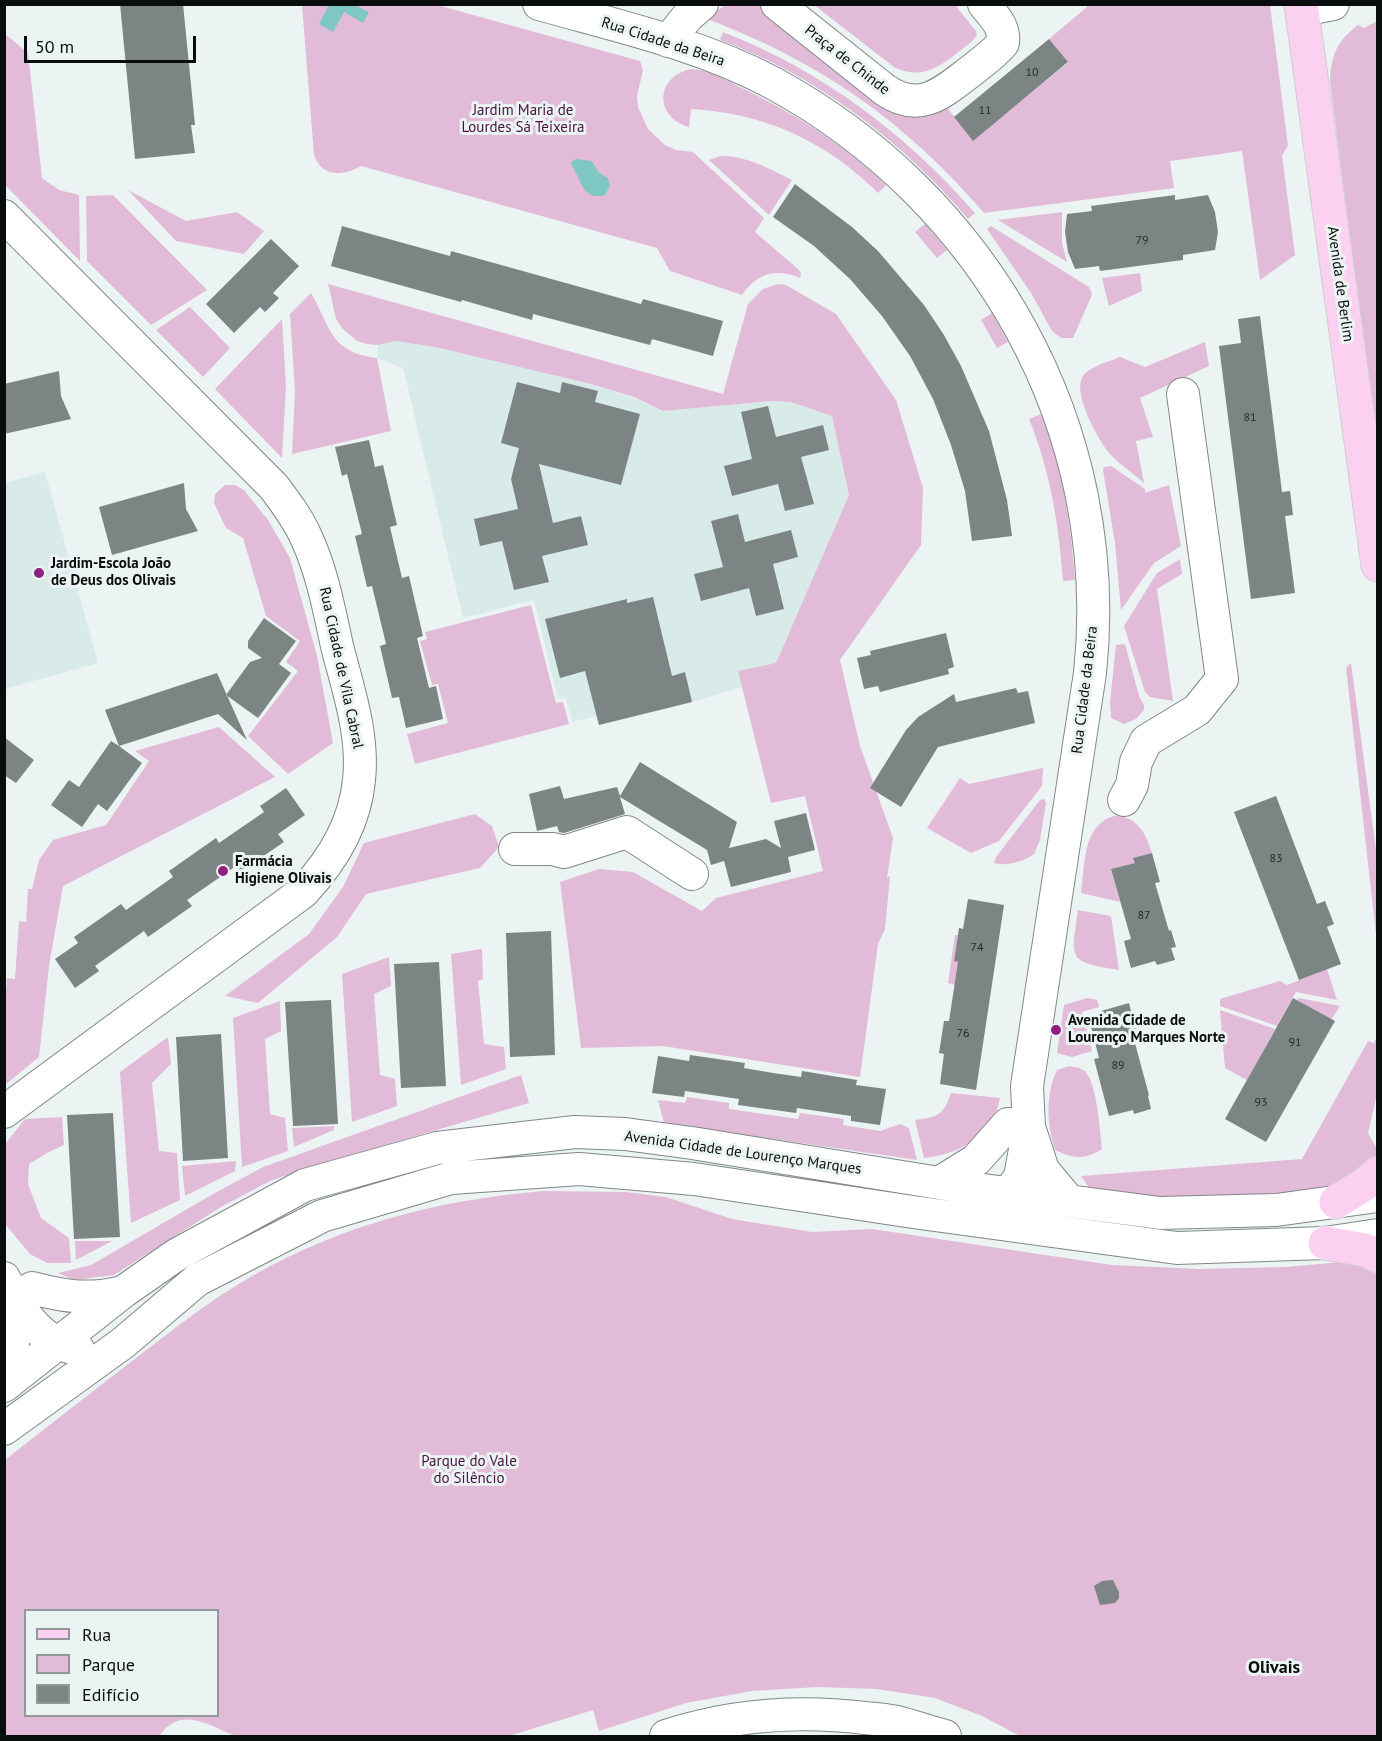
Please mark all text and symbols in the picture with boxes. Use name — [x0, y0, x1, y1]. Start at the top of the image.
street label: Rua Cidade da Beira — [599, 14, 727, 70]
street label: Praça de Chinde — [801, 21, 893, 99]
scale bar — [27, 24, 200, 62]
text: 50 m — [35, 35, 74, 58]
house number: 10 — [1025, 66, 1039, 80]
park label: Jardim Maria de Lourdes Sá Teixeira — [461, 102, 585, 137]
house number: 11 — [978, 104, 992, 118]
street label: Avenida de Berlim — [1323, 225, 1357, 343]
house number: 79 — [1135, 234, 1149, 248]
house number: 81 — [1243, 411, 1257, 425]
place label: Jardim-Escola João de Deus dos Olivais — [51, 555, 176, 590]
marker: Jardim-Escola João de Deus dos Olivais — [32, 566, 46, 580]
street label: Rua Cidade de Vila Cabral — [315, 585, 367, 751]
street label: Rua Cidade da Beira — [1068, 625, 1102, 755]
house number: 83 — [1269, 852, 1283, 866]
place label: Farmácia Higiene Olivais — [235, 853, 332, 888]
marker: Farmácia Higiene Olivais — [216, 864, 230, 878]
house number: 87 — [1137, 909, 1151, 923]
house number: 74 — [970, 941, 984, 955]
place label: Avenida Cidade de Lourenço Marques Norte — [1068, 1012, 1225, 1047]
marker: Avenida Cidade de Lourenço Marques Norte — [1049, 1023, 1063, 1037]
house number: 76 — [956, 1027, 970, 1041]
house number: 91 — [1288, 1036, 1302, 1050]
house number: 89 — [1111, 1059, 1125, 1073]
house number: 93 — [1254, 1096, 1268, 1110]
street label: Avenida Cidade de Lourenço Marques — [623, 1127, 863, 1179]
park label: Parque do Vale do Silêncio — [421, 1453, 517, 1488]
legend — [24, 1609, 219, 1717]
text: Rua — [82, 1623, 111, 1646]
text: Parque — [82, 1653, 135, 1676]
district label: Olivais — [1248, 1657, 1300, 1679]
text: Edifício — [82, 1683, 139, 1706]

